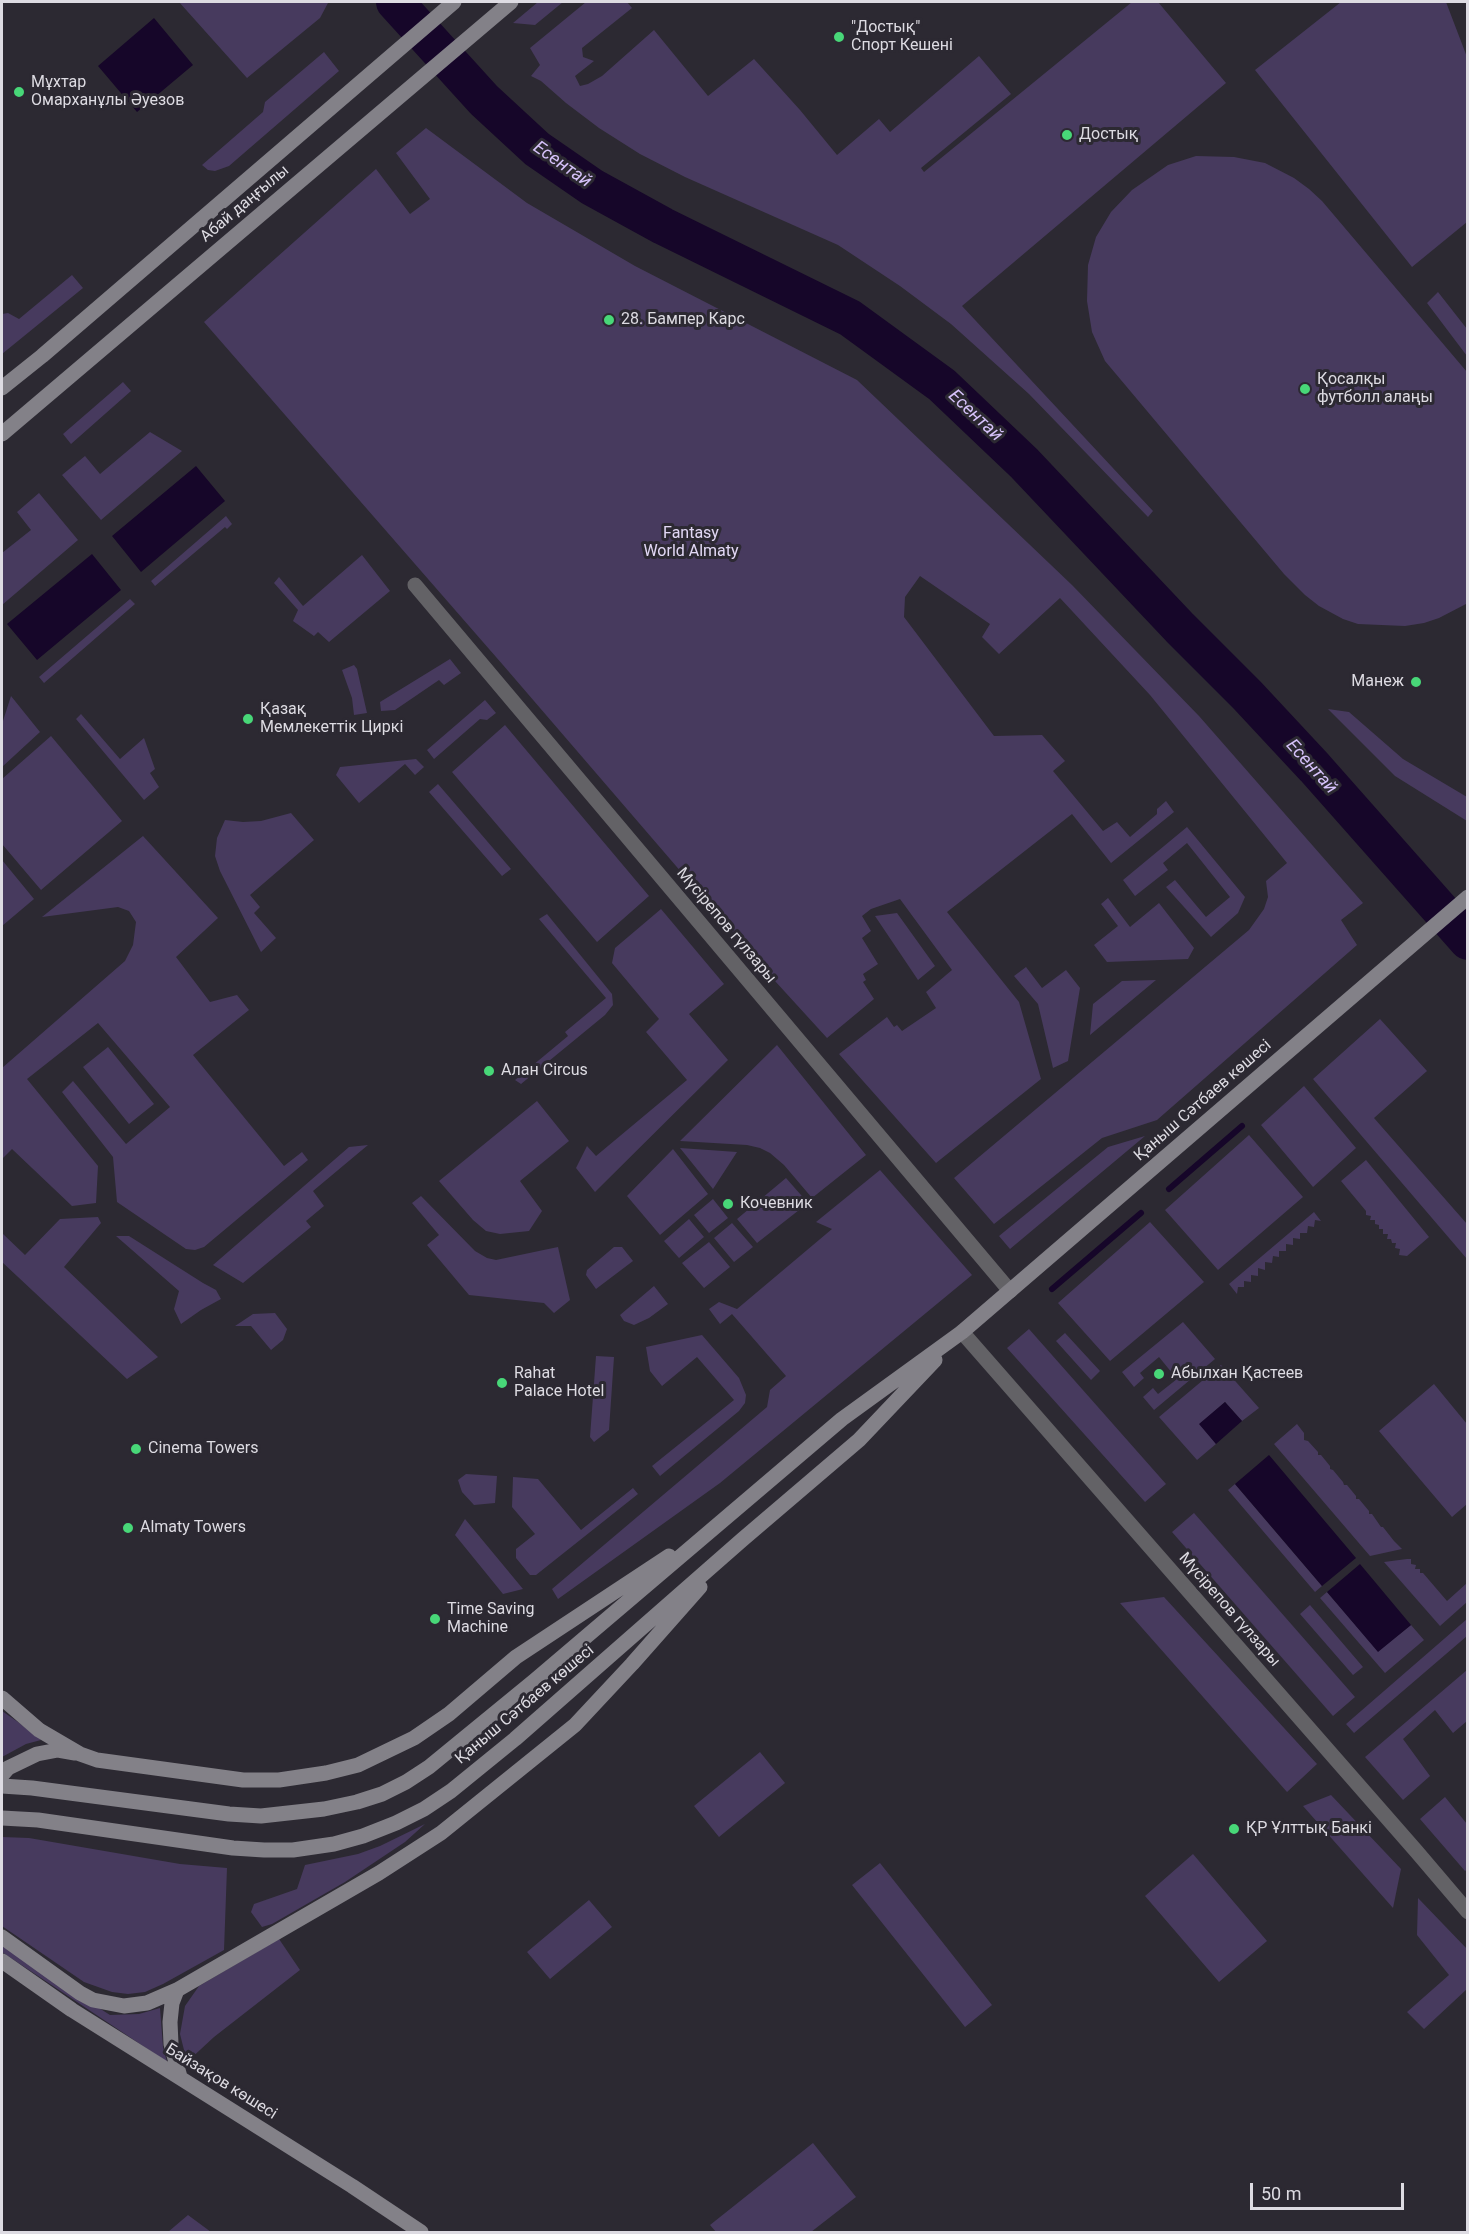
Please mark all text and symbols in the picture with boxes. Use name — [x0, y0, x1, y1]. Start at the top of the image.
place label: "Достық" Спорт Кешені — [851, 18, 953, 56]
marker: "Достық" Спорт Кешені — [832, 30, 846, 44]
place label: Мұхтар Омарханұлы Әуезов — [31, 73, 184, 111]
marker: Мұхтар Омарханұлы Әуезов — [12, 85, 26, 99]
place label: Достық — [1079, 125, 1138, 145]
marker: Достық — [1060, 128, 1074, 142]
water label: Есентай — [529, 137, 595, 193]
street label: Абай даңғылы — [197, 161, 293, 247]
place label: 28. Бампер Карс — [621, 310, 745, 330]
marker: 28. Бампер Карс — [602, 313, 616, 327]
place label: Қосалқы футболл алаңы — [1317, 370, 1433, 408]
marker: Қосалқы футболл алаңы — [1298, 382, 1312, 396]
water label: Есентай — [943, 386, 1007, 446]
park label: Fantasy World Almaty — [643, 524, 739, 562]
place label: Манеж — [1351, 672, 1404, 692]
marker: Манеж — [1409, 675, 1423, 689]
place label: Қазақ Мемлекеттік Циркі — [260, 700, 403, 738]
marker: Қазақ Мемлекеттік Циркі — [241, 712, 255, 726]
water label: Есентай — [1281, 735, 1341, 799]
street label: Мүсірепов гүлзары — [672, 864, 780, 988]
street label: Қаныш Сәтбаев көшесі — [1131, 1036, 1275, 1166]
place label: Алан Circus — [501, 1061, 588, 1081]
marker: Алан Circus — [482, 1064, 496, 1078]
place label: Кочевник — [740, 1194, 813, 1214]
marker: Кочевник — [721, 1197, 735, 1211]
place label: Rahat Palace Hotel — [514, 1364, 604, 1402]
place label: Абылхан Қастеев — [1171, 1364, 1303, 1384]
marker: Абылхан Қастеев — [1152, 1367, 1166, 1381]
marker: Rahat Palace Hotel — [495, 1376, 509, 1390]
place label: Cinema Towers — [148, 1439, 258, 1459]
marker: Cinema Towers — [129, 1442, 143, 1456]
place label: Almaty Towers — [140, 1518, 246, 1538]
marker: Almaty Towers — [121, 1521, 135, 1535]
street label: Мүсірепов гүлзары — [1174, 1549, 1284, 1671]
place label: Time Saving Machine — [447, 1600, 534, 1638]
marker: Time Saving Machine — [428, 1612, 442, 1626]
street label: Қаныш Сәтбаев көшесі — [452, 1641, 598, 1769]
place label: ҚР Ұлттық Банкі — [1246, 1819, 1372, 1839]
marker: ҚР Ұлттық Банкі — [1227, 1822, 1241, 1836]
street label: Байзақов көшесі — [162, 2040, 280, 2124]
scale bar — [1253, 2171, 1408, 2209]
text: 50 m — [1261, 2183, 1301, 2204]

